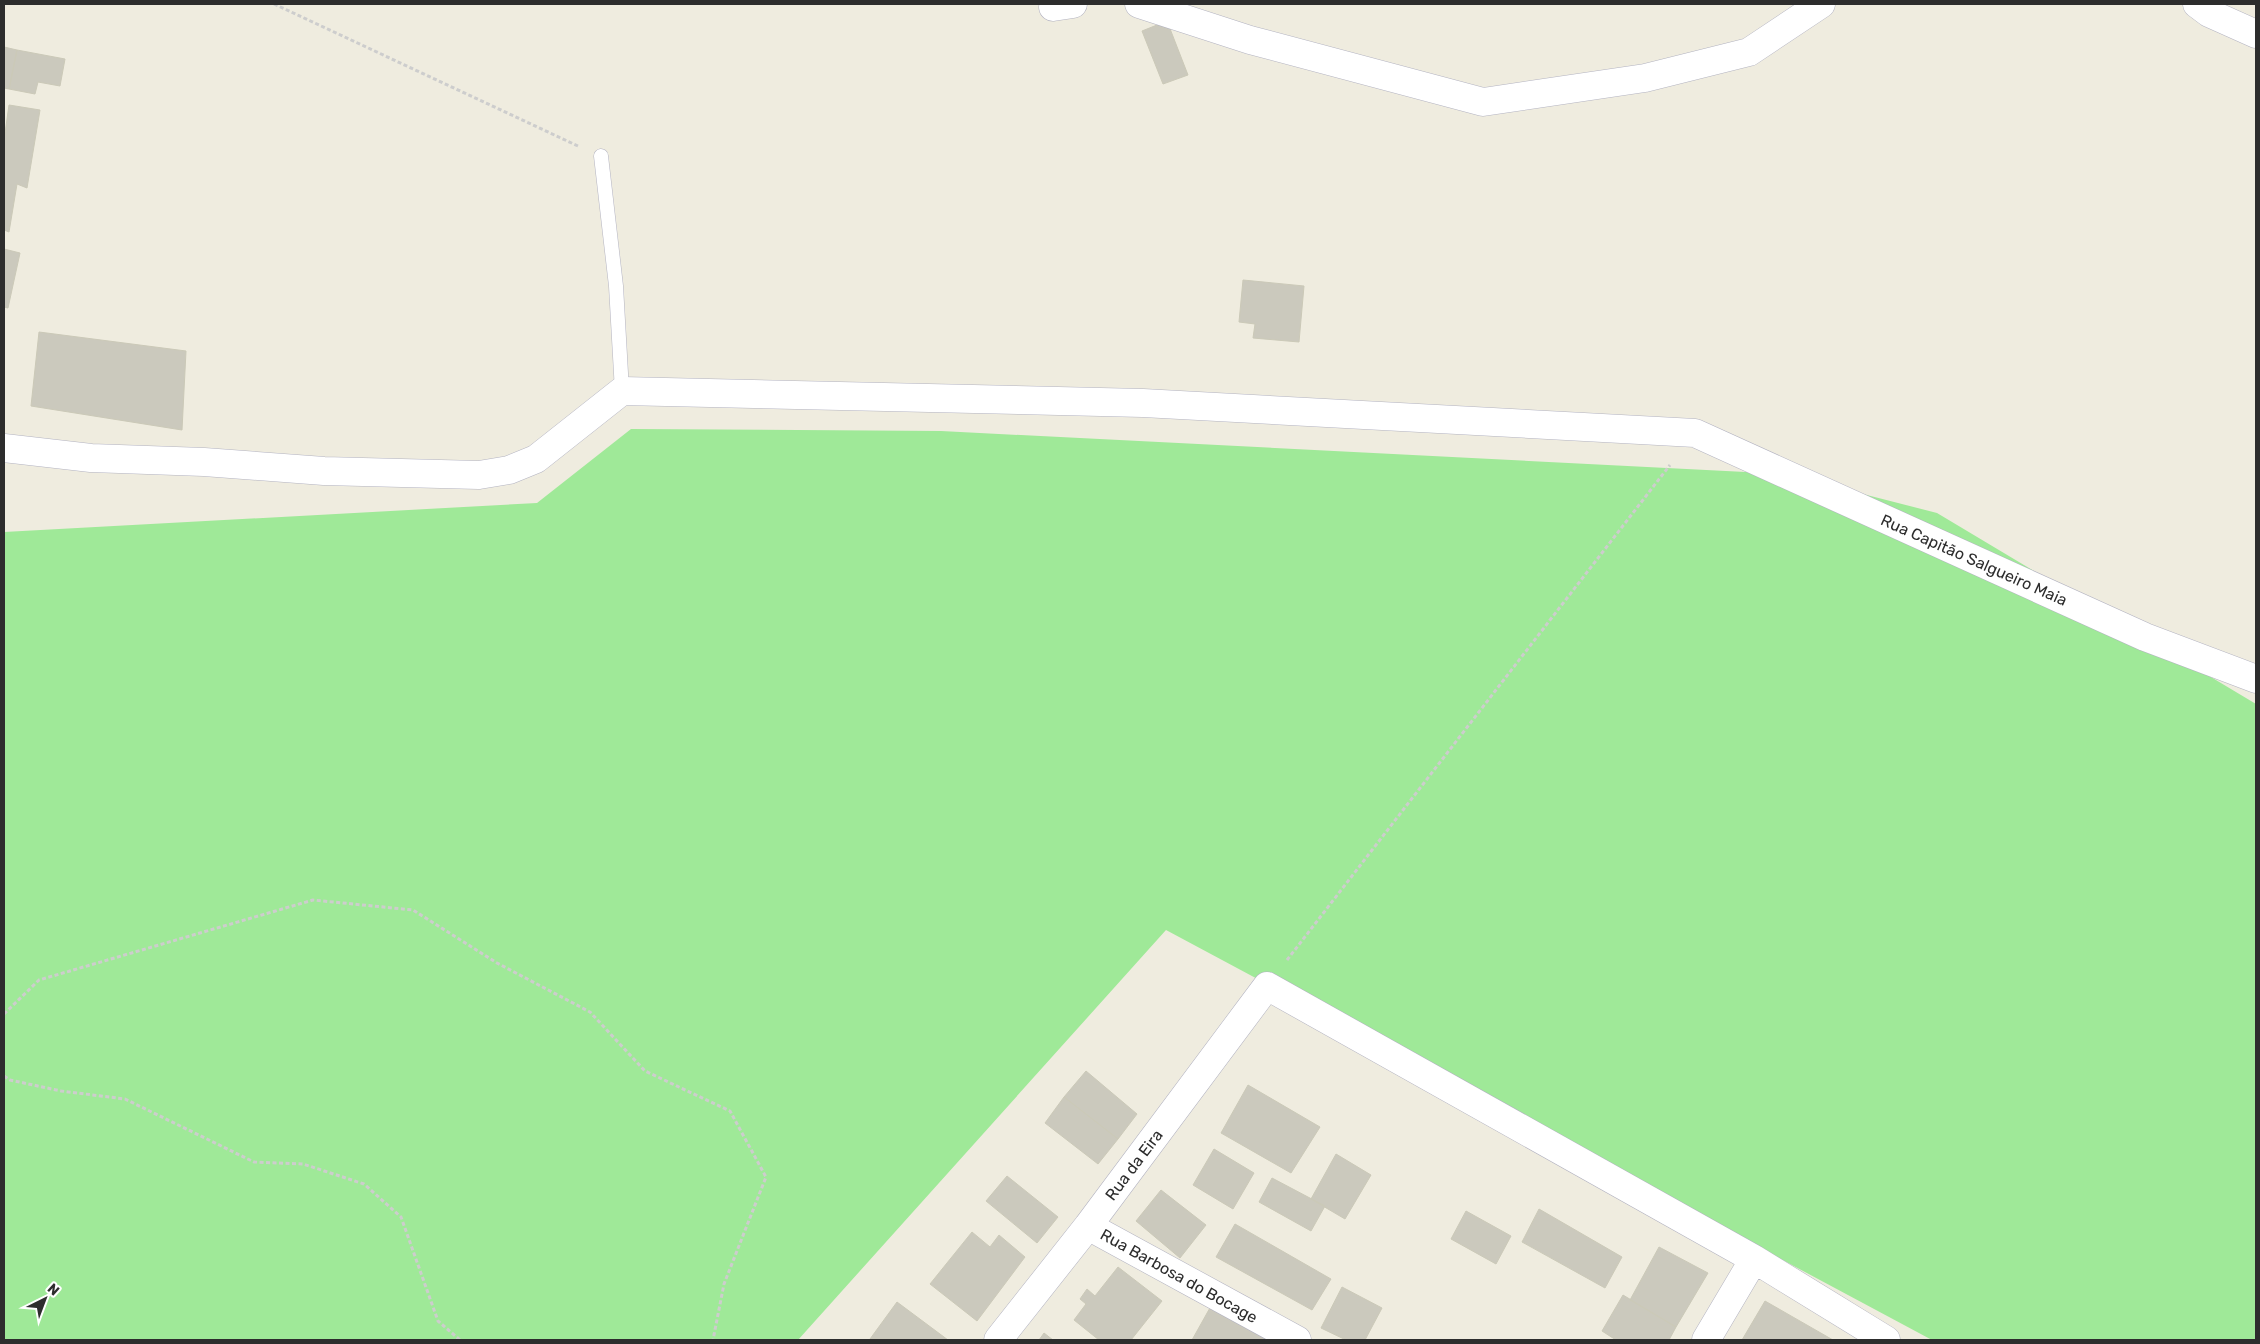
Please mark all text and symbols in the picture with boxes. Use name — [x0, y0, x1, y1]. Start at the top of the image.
street label: Rua Capitão Salgueiro Maia — [1878, 510, 2070, 610]
street label: Rua da Eira — [1101, 1126, 1167, 1204]
street label: Rua Barbosa do Bocage — [1097, 1225, 1261, 1327]
north arrow — [20, 1274, 70, 1324]
text: N — [44, 1280, 63, 1299]

